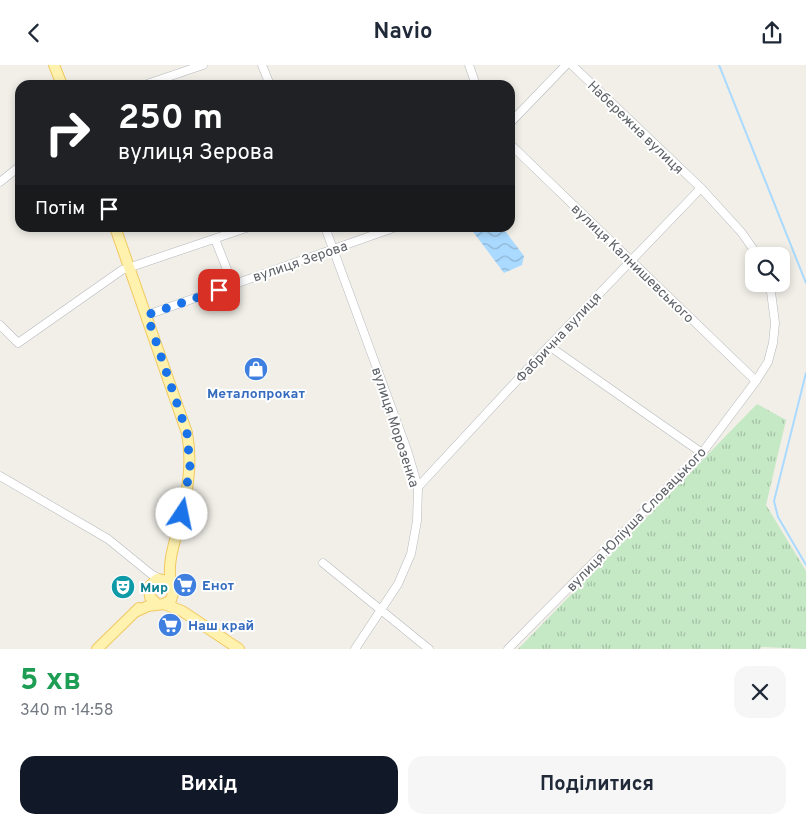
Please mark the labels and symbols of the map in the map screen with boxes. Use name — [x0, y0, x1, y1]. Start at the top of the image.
street label: Набережна вулиця — [583, 78, 687, 178]
street label: вулиця Калнишевського — [567, 201, 697, 327]
street label: вулиця Зерова — [251, 238, 350, 287]
pin — [198, 269, 240, 311]
street label: Фабрична вулиця — [513, 289, 606, 387]
shop icon: Металопрокат — [243, 356, 269, 382]
street label: вулиця Морозенка — [367, 365, 422, 490]
place label: Металопрокат — [207, 386, 305, 403]
street label: вулиця Юліуша Словацького — [564, 444, 711, 596]
position arrow — [155, 487, 207, 539]
supermarket icon: Енот — [172, 572, 198, 598]
theatre icon: Мир — [110, 574, 136, 600]
place label: Енот — [202, 578, 235, 595]
place label: Мир — [140, 580, 168, 597]
supermarket icon: Наш край — [157, 612, 183, 638]
place label: Наш край — [188, 618, 254, 635]

